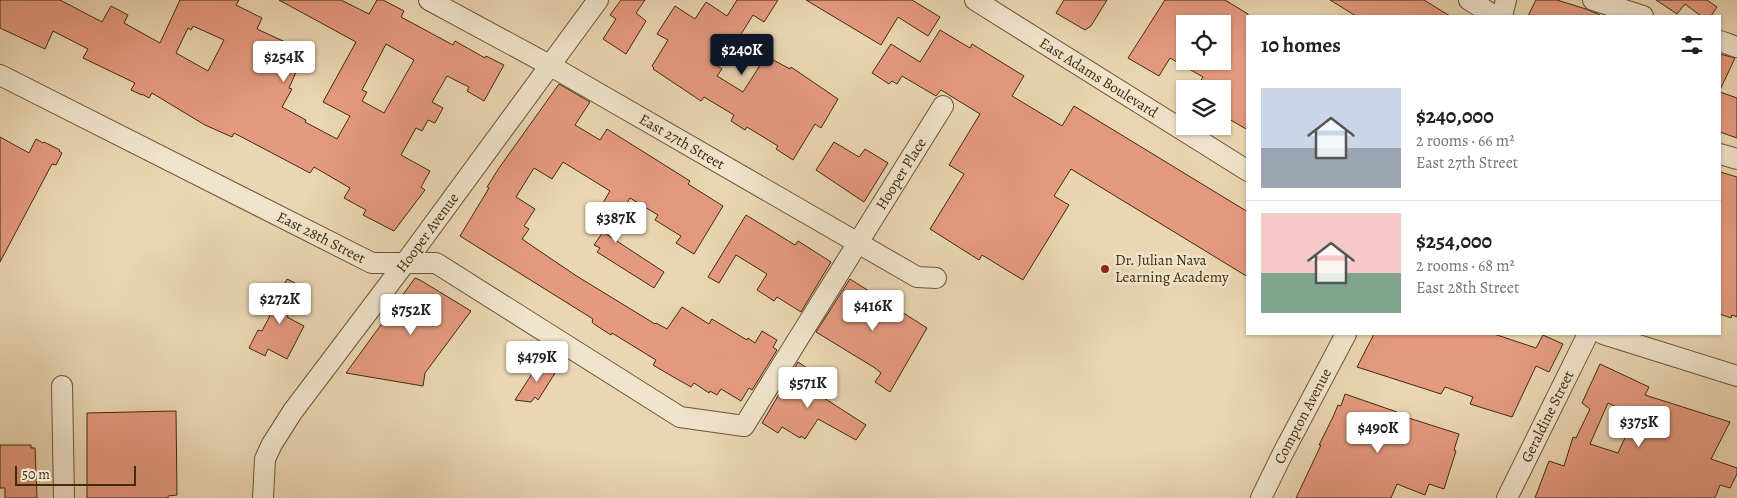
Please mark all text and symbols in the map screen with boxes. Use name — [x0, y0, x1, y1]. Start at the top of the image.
map controls — [1176, 15, 1231, 135]
button: locate — [1176, 15, 1231, 70]
text: 10 homes — [1261, 31, 1341, 59]
icon: filters — [1678, 31, 1706, 59]
street label: East Adams Boulevard — [1036, 33, 1163, 123]
pin: $240K — [707, 34, 777, 76]
text: $240K — [721, 39, 763, 61]
pin: $254K — [249, 41, 319, 83]
text: $254K — [264, 46, 304, 68]
button: layers — [1176, 80, 1231, 135]
text: $240,000 — [1416, 102, 1494, 130]
icon: home — [1301, 108, 1361, 168]
street label: East 27th Street — [636, 109, 729, 174]
text: 2 rooms · 66 m² — [1416, 130, 1514, 152]
street label: Hooper Place — [871, 134, 931, 214]
text: East 27th Street — [1416, 152, 1518, 174]
street label: Hooper Avenue — [391, 189, 463, 277]
pin: $387K — [581, 202, 651, 244]
street label: East 28th Street — [274, 207, 369, 268]
text: $387K — [596, 207, 636, 229]
text: $254,000 — [1416, 227, 1492, 255]
icon: home — [1301, 233, 1361, 293]
place label: Dr. Julian Nava Learning Academy — [1115, 250, 1229, 287]
text: 2 rooms · 68 m² — [1416, 255, 1515, 277]
marker: Dr. Julian Nava Learning Academy — [1099, 263, 1111, 275]
text: East 28th Street — [1416, 277, 1519, 299]
pin: $272K — [245, 282, 315, 325]
text: $272K — [260, 288, 300, 310]
pin: $416K — [838, 290, 908, 332]
pin: $752K — [376, 294, 446, 336]
text: $416K — [854, 295, 892, 317]
text: $752K — [391, 299, 431, 321]
pin: $479K — [502, 340, 572, 383]
text: $479K — [517, 346, 557, 368]
street label: Compton Avenue — [1269, 364, 1336, 467]
pin: $571K — [773, 366, 843, 409]
street label: Geraldine Street — [1516, 367, 1578, 466]
text: $571K — [789, 372, 827, 394]
pin: $375K — [1604, 406, 1674, 448]
text: $375K — [1620, 411, 1658, 433]
pin: $490K — [1343, 412, 1413, 454]
text: $490K — [1358, 417, 1398, 439]
scale bar — [15, 463, 136, 486]
text: 50 m — [22, 465, 50, 484]

